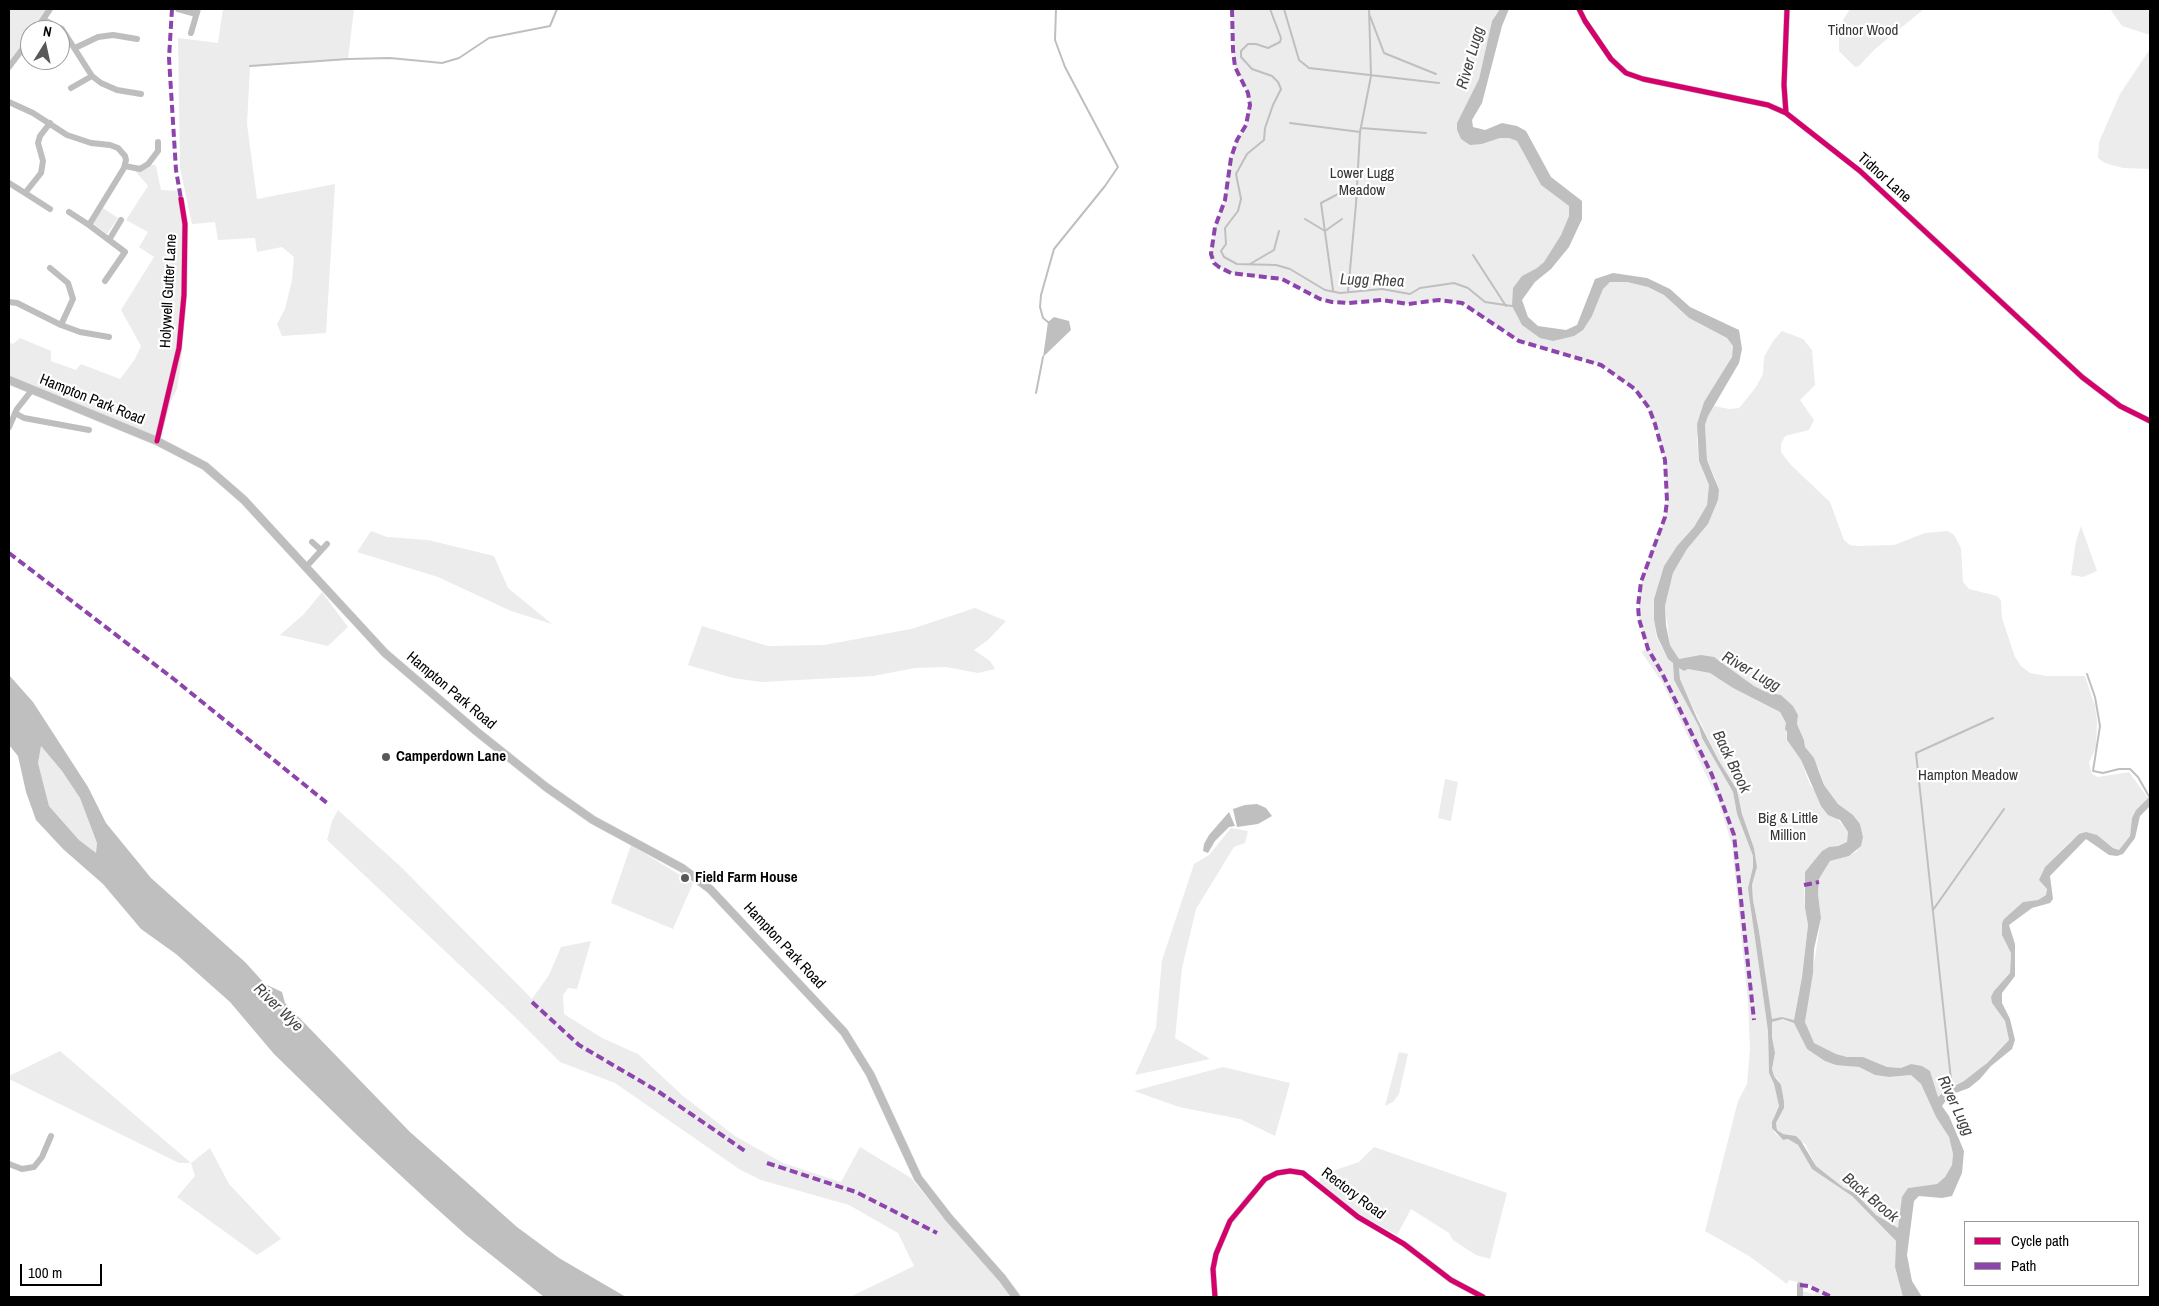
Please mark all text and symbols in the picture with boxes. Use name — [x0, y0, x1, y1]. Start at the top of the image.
north arrow — [20, 20, 70, 70]
text: N — [42, 22, 53, 41]
park label: Tidnor Wood — [1828, 22, 1898, 40]
water label: River Lugg — [1453, 25, 1489, 91]
street label: Tidnor Lane — [1853, 149, 1915, 207]
park label: Lower Lugg Meadow — [1330, 165, 1394, 200]
street label: Holywell Gutter Lane — [157, 234, 181, 348]
water label: Lugg Rhea — [1340, 270, 1404, 292]
street label: Hampton Park Road — [37, 371, 147, 429]
street label: Hampton Park Road — [403, 648, 499, 734]
water label: River Lugg — [1718, 648, 1784, 696]
water label: Back Brook — [1708, 728, 1754, 796]
place label: Camperdown Lane — [396, 748, 506, 766]
marker: Camperdown Lane — [380, 751, 392, 763]
park label: Hampton Meadow — [1918, 767, 2018, 785]
park label: Big & Little Million — [1758, 810, 1818, 845]
place label: Field Farm House — [695, 869, 798, 887]
marker: Field Farm House — [679, 872, 691, 884]
street label: Hampton Park Road — [739, 899, 829, 993]
water label: River Wye — [249, 980, 307, 1036]
water label: River Lugg — [1933, 1073, 1977, 1139]
street label: Rectory Road — [1318, 1164, 1388, 1224]
water label: Back Brook — [1838, 1169, 1902, 1227]
legend — [1964, 1221, 2139, 1286]
text: Cycle path — [2011, 1230, 2069, 1251]
scale bar — [22, 1254, 105, 1286]
text: Path — [2011, 1255, 2036, 1276]
text: 100 m — [28, 1262, 62, 1283]

